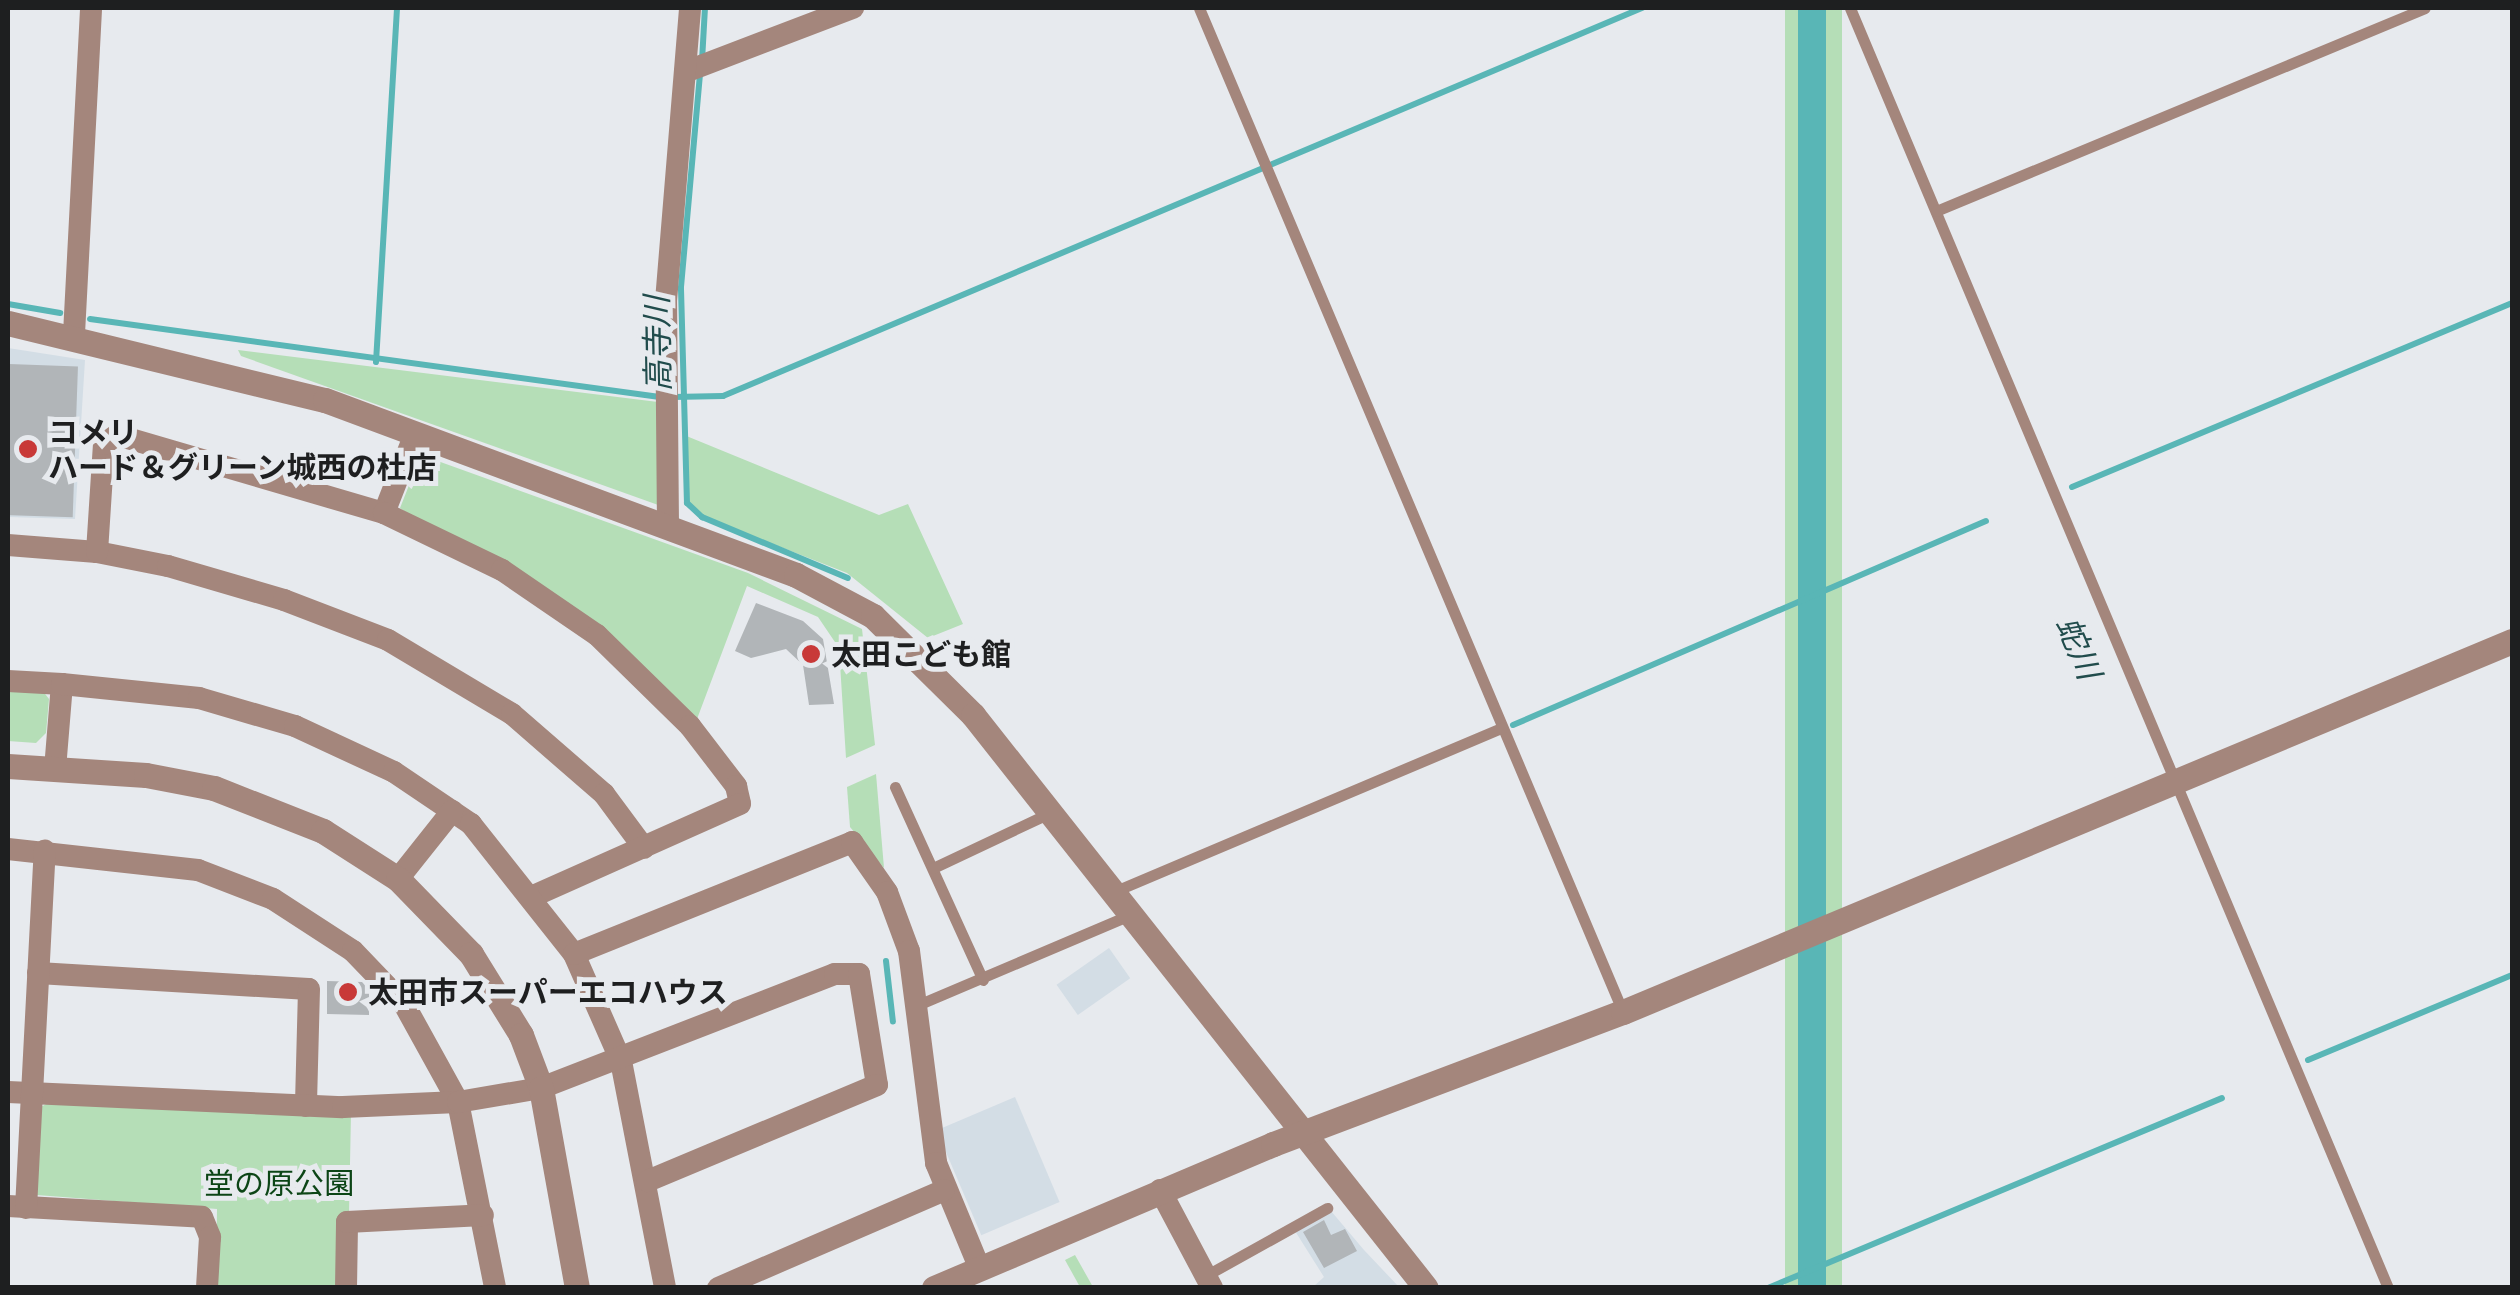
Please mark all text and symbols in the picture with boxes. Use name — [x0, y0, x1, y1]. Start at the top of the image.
water label: 高寺川 — [638, 296, 678, 392]
place label: コメリ ハード＆グリーン城西の杜店 — [48, 414, 438, 484]
marker: コメリ ハード＆グリーン城西の杜店 — [17, 438, 39, 460]
water label: 蛇川 — [2048, 611, 2108, 685]
place label: 太田こども館 — [831, 636, 1011, 672]
marker: 太田こども館 — [800, 643, 822, 665]
place label: 太田市スーパーエコハウス — [368, 974, 728, 1010]
marker: 太田市スーパーエコハウス — [337, 981, 359, 1003]
park label: 堂の原公園 — [204, 1165, 354, 1201]

